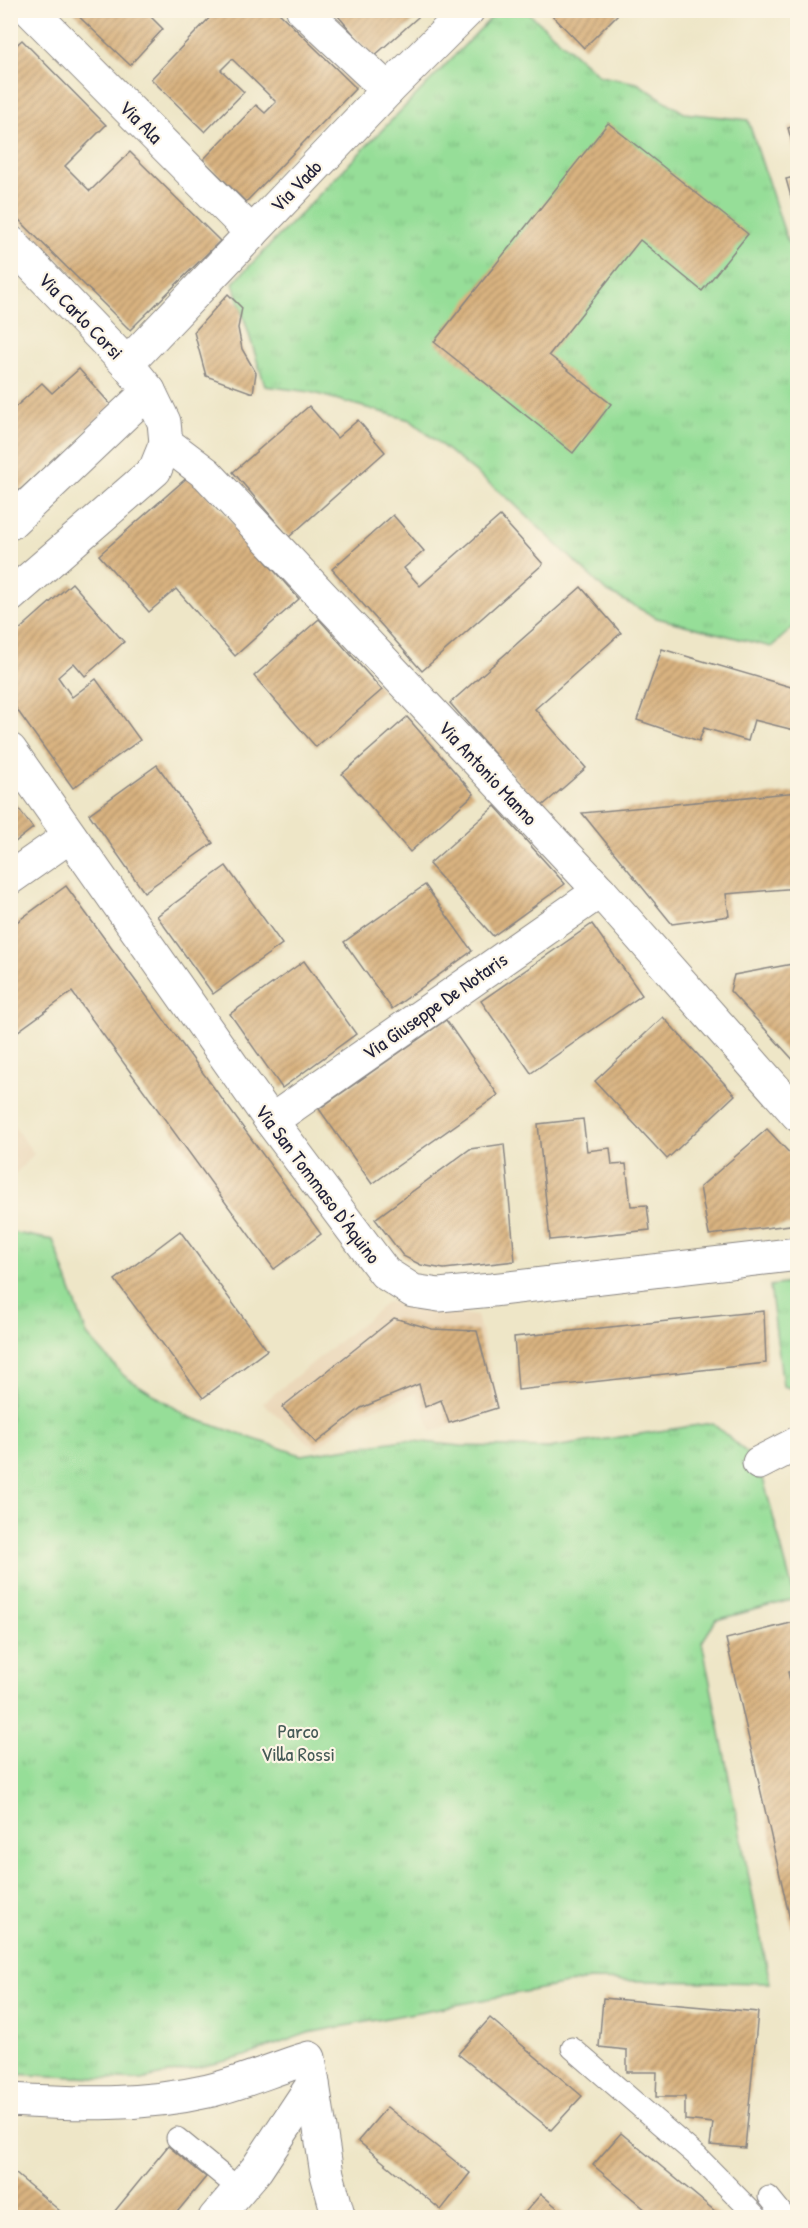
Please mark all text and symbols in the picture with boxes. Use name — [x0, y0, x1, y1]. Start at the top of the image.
street label: Via Ala — [114, 94, 169, 149]
street label: Via Vado — [264, 154, 327, 218]
street label: Via Carlo Corsi — [33, 266, 130, 365]
street label: Via Antonio Manno — [433, 714, 544, 831]
street label: Via Giuseppe De Notaris — [357, 945, 513, 1066]
street label: Via San Tommaso D'Aquino — [250, 1098, 387, 1269]
park label: Parco Villa Rossi — [261, 1717, 335, 1767]

